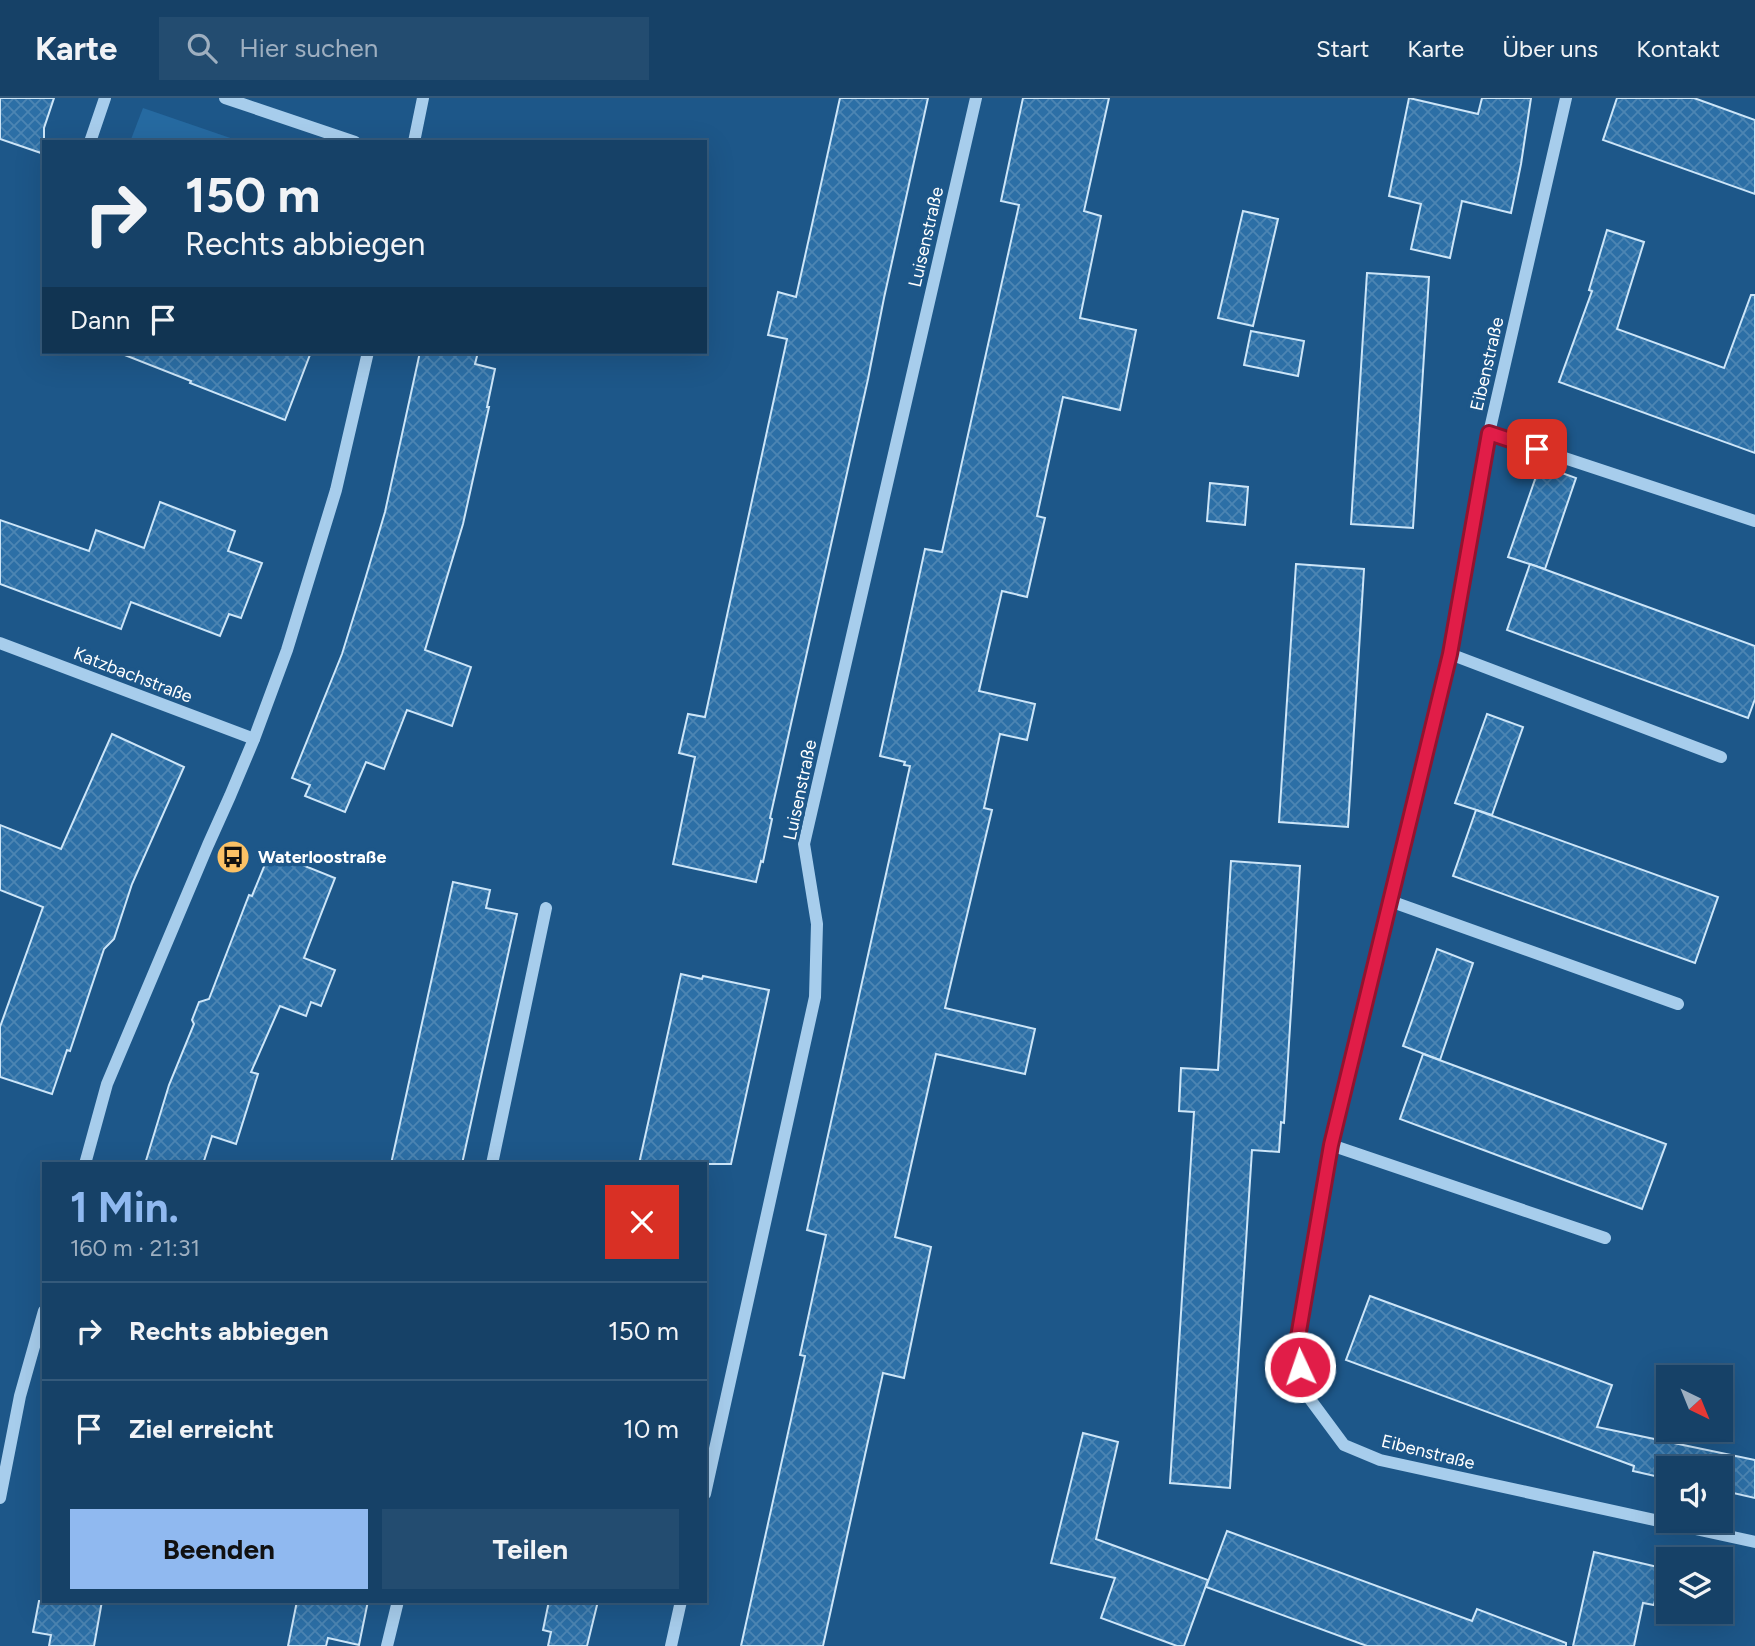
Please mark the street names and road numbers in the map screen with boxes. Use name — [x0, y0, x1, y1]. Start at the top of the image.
street label: Luisenstraße — [904, 185, 948, 289]
street label: Eibenstraße — [1466, 315, 1509, 413]
street label: Katzbachstraße — [70, 642, 196, 708]
street label: Luisenstraße — [779, 738, 821, 842]
street label: Eibenstraße — [1379, 1430, 1477, 1474]

